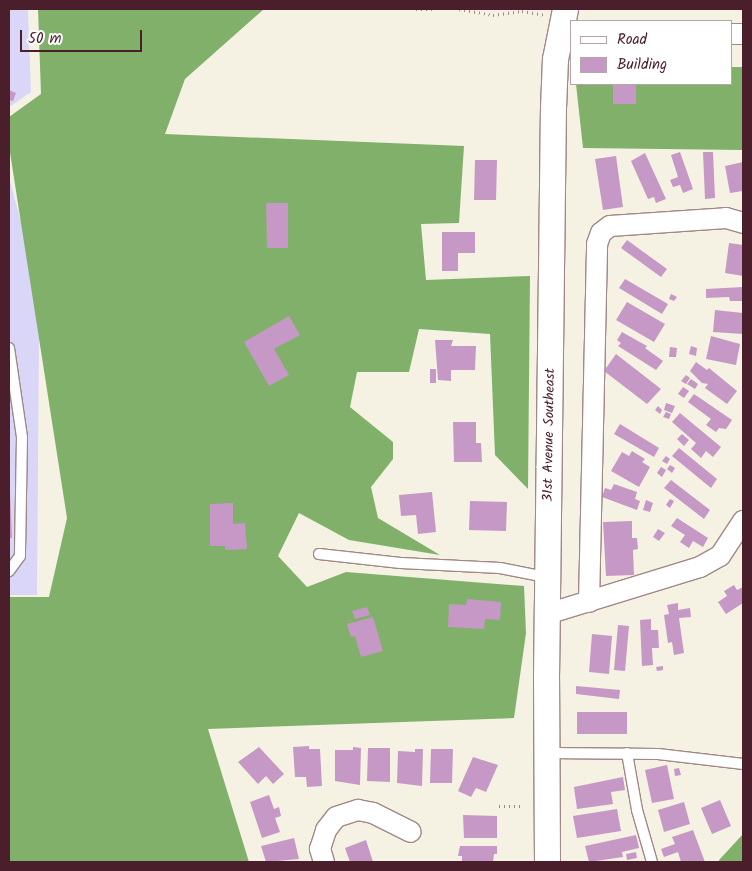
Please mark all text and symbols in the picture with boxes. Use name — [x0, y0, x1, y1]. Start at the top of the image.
scale bar — [22, 20, 145, 52]
legend — [570, 20, 732, 85]
text: 50 m — [28, 27, 62, 51]
text: Road — [617, 28, 647, 52]
text: Building — [617, 53, 667, 77]
street label: 31st Avenue Southeast — [539, 368, 559, 502]

